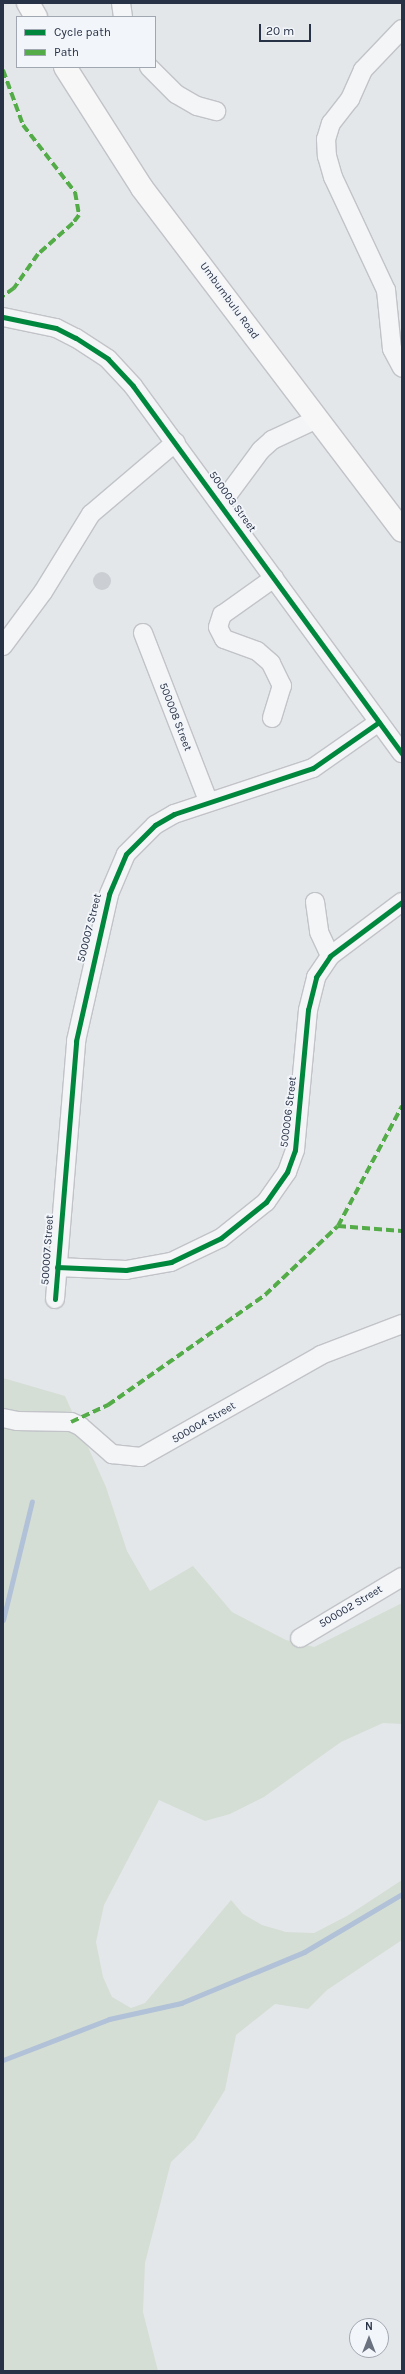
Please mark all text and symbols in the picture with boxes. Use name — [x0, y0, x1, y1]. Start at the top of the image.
legend — [16, 16, 156, 68]
scale bar — [261, 16, 313, 42]
text: 20 m — [266, 24, 294, 38]
text: Cycle path — [54, 25, 111, 39]
text: Path — [54, 45, 79, 59]
street label: Umbumbulu Road — [197, 260, 261, 342]
street label: 500003 Street — [206, 469, 258, 535]
street label: 500008 Street — [156, 681, 194, 753]
street label: 500007 Street — [75, 892, 105, 964]
street label: 500006 Street — [278, 1076, 300, 1148]
street label: 500007 Street — [39, 1214, 57, 1286]
street label: 500004 Street — [170, 1399, 238, 1447]
street label: 500002 Street — [317, 1583, 385, 1631]
north arrow — [349, 2318, 389, 2358]
text: N — [365, 2320, 373, 2333]

